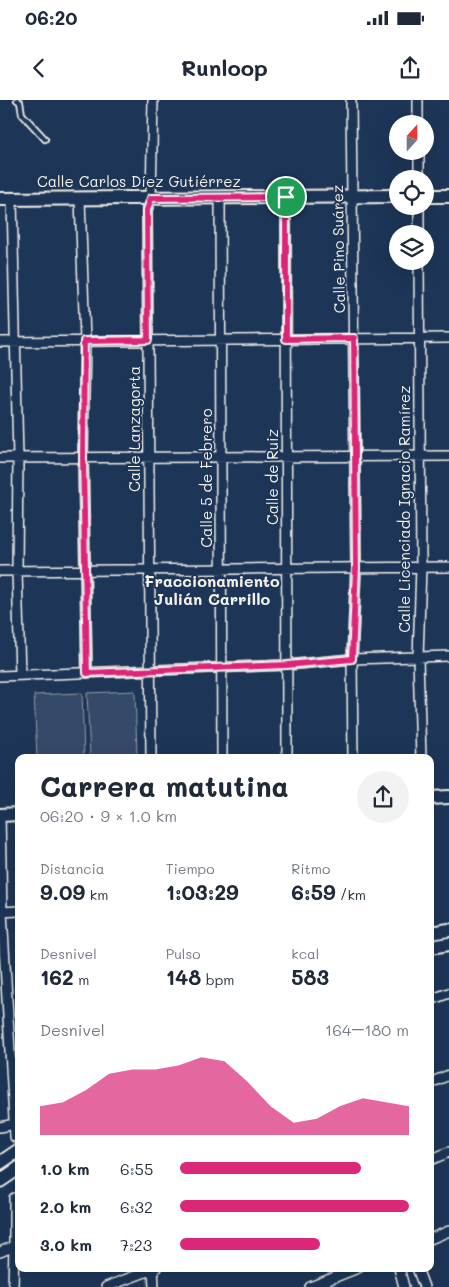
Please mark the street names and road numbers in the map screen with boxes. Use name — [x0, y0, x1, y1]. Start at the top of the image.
street label: Calle Carlos Díez Gutiérrez — [37, 171, 241, 191]
street label: Calle Pino Suárez — [327, 185, 349, 313]
street label: Calle Lanzagorta — [124, 366, 144, 492]
street label: Calle Licenciado Ignacio Ramírez — [394, 385, 414, 633]
street label: Calle 5 de Febrero — [196, 408, 216, 548]
street label: Calle de Ruiz — [262, 429, 282, 525]

